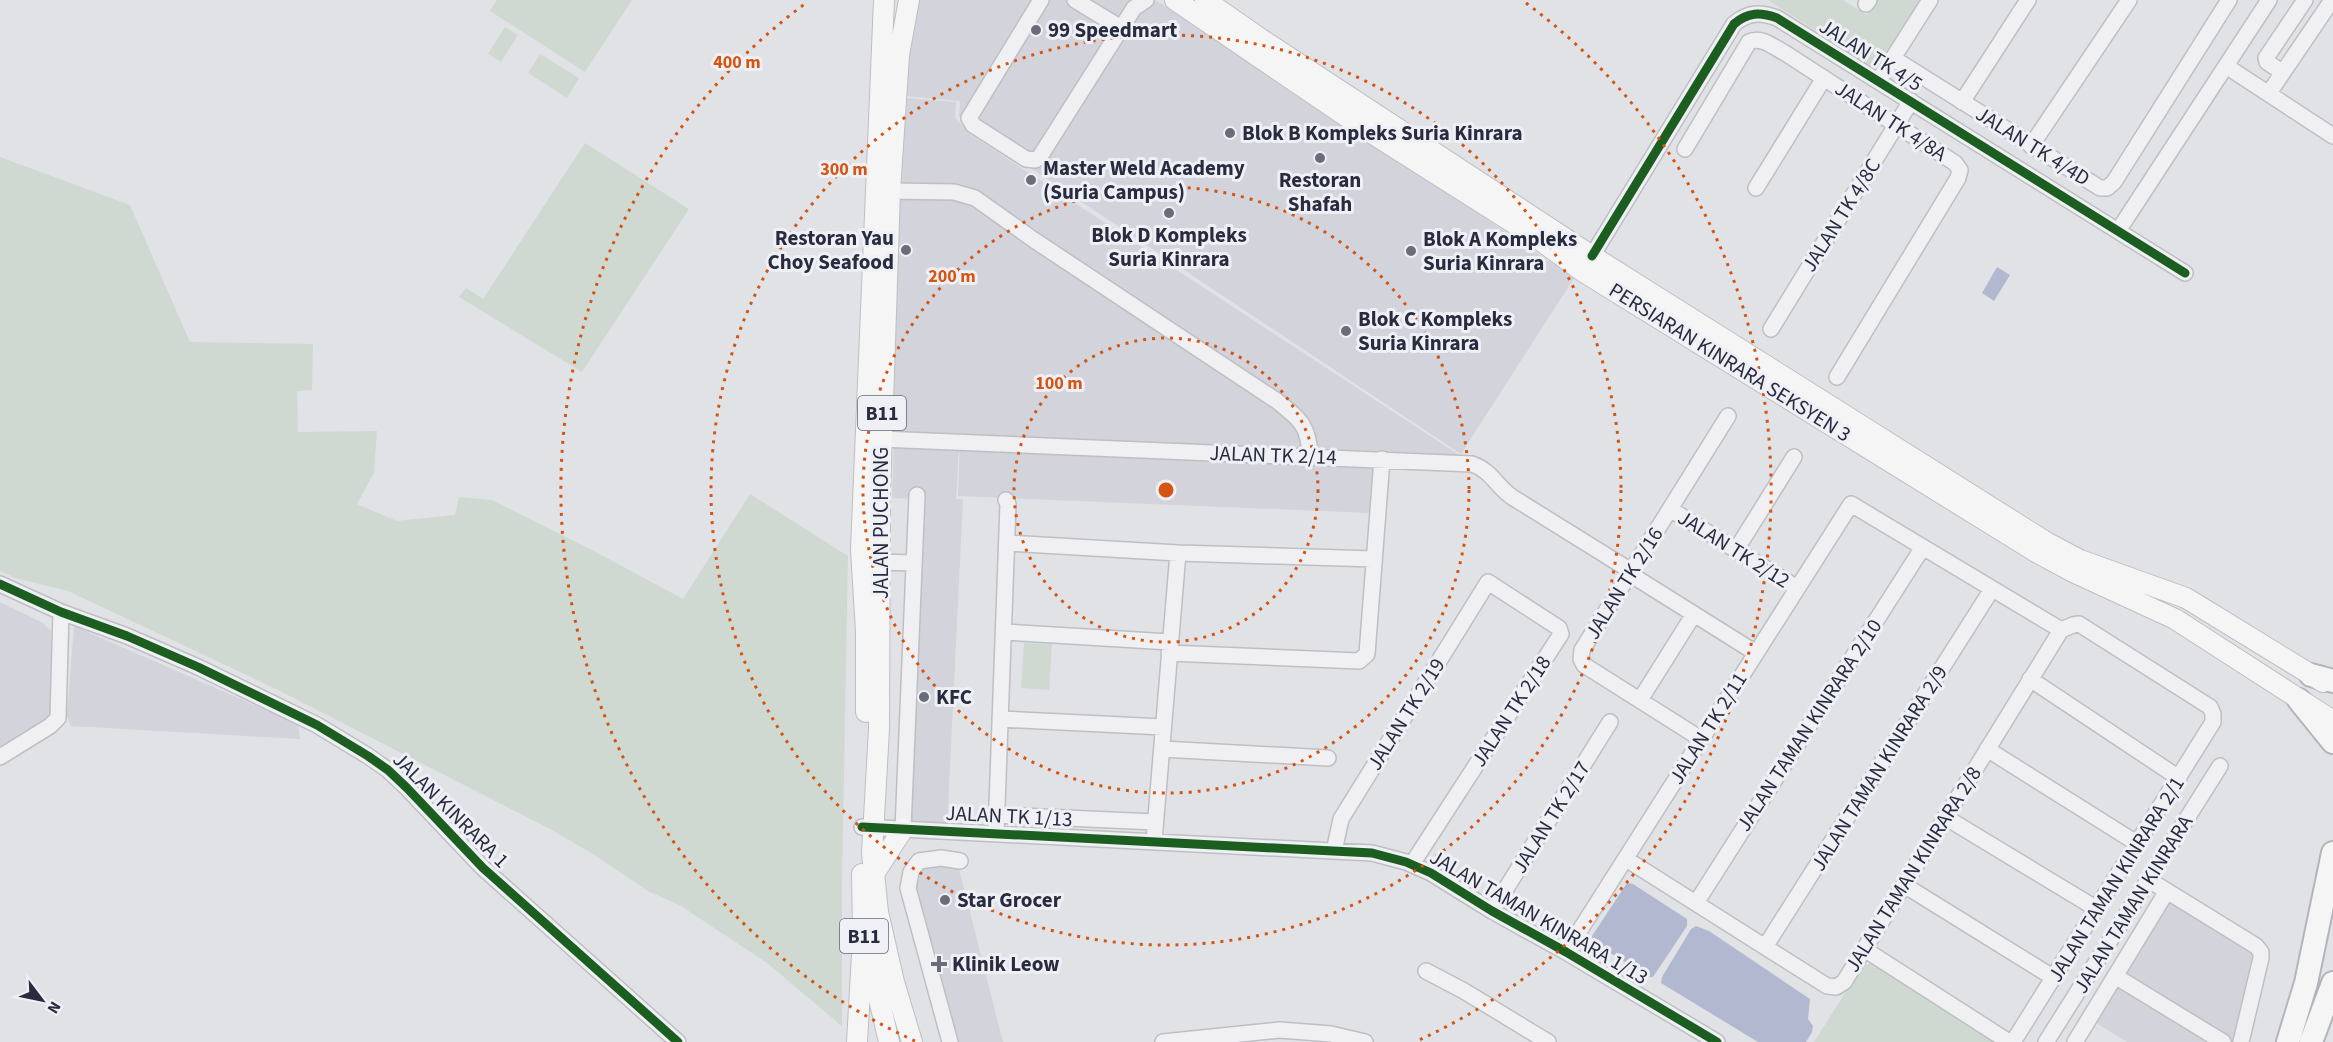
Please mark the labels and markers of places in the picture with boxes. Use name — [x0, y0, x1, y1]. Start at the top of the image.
place label: 99 Speedmart — [1048, 15, 1177, 45]
marker: 99 Speedmart — [1029, 23, 1043, 37]
place label: Blok B Kompleks Suria Kinrara — [1242, 118, 1523, 148]
marker: Blok B Kompleks Suria Kinrara — [1223, 126, 1237, 140]
marker: Restoran Shafah — [1313, 151, 1327, 165]
place label: Master Weld Academy (Suria Campus) — [1043, 153, 1245, 207]
place label: Restoran Shafah — [1279, 165, 1361, 219]
marker: Master Weld Academy (Suria Campus) — [1024, 173, 1038, 187]
marker: Blok D Kompleks Suria Kinrara — [1162, 206, 1176, 220]
place label: Blok D Kompleks Suria Kinrara — [1091, 220, 1247, 274]
place label: Restoran Yau Choy Seafood — [767, 223, 894, 277]
place label: Blok A Kompleks Suria Kinrara — [1423, 224, 1577, 278]
marker: Restoran Yau Choy Seafood — [899, 243, 913, 257]
marker: Blok A Kompleks Suria Kinrara — [1404, 244, 1418, 258]
place label: Blok C Kompleks Suria Kinrara — [1358, 304, 1512, 358]
marker: Blok C Kompleks Suria Kinrara — [1339, 324, 1353, 338]
centre of rings — [1156, 480, 1176, 500]
place label: KFC — [936, 682, 972, 712]
marker: KFC — [917, 690, 931, 704]
place label: Star Grocer — [957, 885, 1062, 915]
marker: Star Grocer — [938, 893, 952, 907]
place label: Klinik Leow — [952, 949, 1059, 979]
marker: Klinik Leow — [930, 955, 948, 973]

